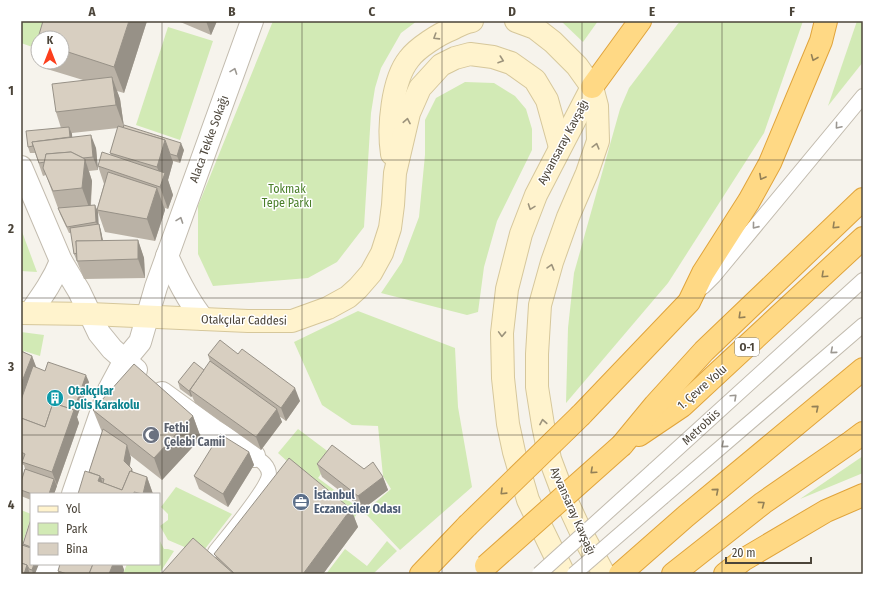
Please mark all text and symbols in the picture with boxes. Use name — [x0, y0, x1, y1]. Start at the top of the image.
text: A — [87, 4, 96, 19]
text: B — [228, 4, 236, 19]
text: C — [369, 4, 376, 19]
text: D — [508, 4, 516, 19]
text: E — [649, 4, 655, 19]
text: F — [789, 4, 795, 19]
north arrow — [30, 30, 70, 70]
one-way arrow — [433, 32, 440, 39]
text: K — [47, 34, 54, 47]
one-way arrow — [810, 54, 818, 61]
one-way arrow — [498, 55, 505, 64]
one-way arrow — [229, 68, 237, 75]
text: 1 — [8, 83, 14, 98]
street label: Alaca Tekke Sokağı — [187, 93, 231, 185]
street label: Ayvansaray Kavşağı — [535, 97, 591, 187]
one-way arrow — [402, 118, 411, 124]
one-way arrow — [835, 121, 842, 128]
one-way arrow — [592, 143, 600, 149]
one-way arrow — [759, 173, 767, 180]
park label: Tokmak Tepe Parkı — [262, 182, 312, 210]
one-way arrow — [527, 204, 536, 211]
one-way arrow — [175, 216, 184, 223]
text: 2 — [7, 221, 14, 236]
one-way arrow — [752, 221, 759, 228]
one-way arrow — [832, 221, 840, 229]
one-way arrow — [546, 264, 554, 271]
one-way arrow — [822, 270, 829, 277]
one-way arrow — [738, 311, 746, 319]
street label: Otakçılar Caddesi — [201, 312, 287, 328]
one-way arrow — [498, 331, 507, 337]
road number: O-1 — [735, 338, 759, 356]
one-way arrow — [831, 346, 838, 353]
text: 3 — [7, 359, 14, 374]
street label: 1. Çevre Yolu — [674, 362, 730, 412]
place label: Otakçılar Polis Karakolu — [68, 384, 139, 412]
building icon: Otakçılar Polis Karakolu — [45, 388, 65, 408]
one-way arrow — [729, 394, 737, 401]
street label: Metrobüs — [679, 406, 723, 448]
one-way arrow — [811, 406, 818, 413]
one-way arrow — [539, 419, 548, 425]
place label: Fethi Çelebi Camii — [164, 421, 225, 450]
mosque icon: Fethi Çelebi Camii — [141, 425, 161, 445]
one-way arrow — [722, 440, 729, 447]
street label: Ayvansaray Kavşağı — [547, 465, 599, 557]
one-way arrow — [591, 466, 598, 473]
place label: İstanbul Eczaneciler Odası — [314, 487, 401, 516]
one-way arrow — [500, 487, 508, 495]
one-way arrow — [711, 489, 719, 496]
office icon: İstanbul Eczaneciler Odası — [291, 492, 311, 512]
legend — [30, 493, 160, 565]
text: 4 — [8, 497, 15, 512]
text: Yol — [66, 502, 81, 516]
one-way arrow — [757, 502, 764, 509]
text: Park — [66, 522, 88, 536]
scale bar — [726, 539, 811, 565]
text: Bina — [66, 542, 88, 556]
text: 20 m — [732, 546, 756, 560]

